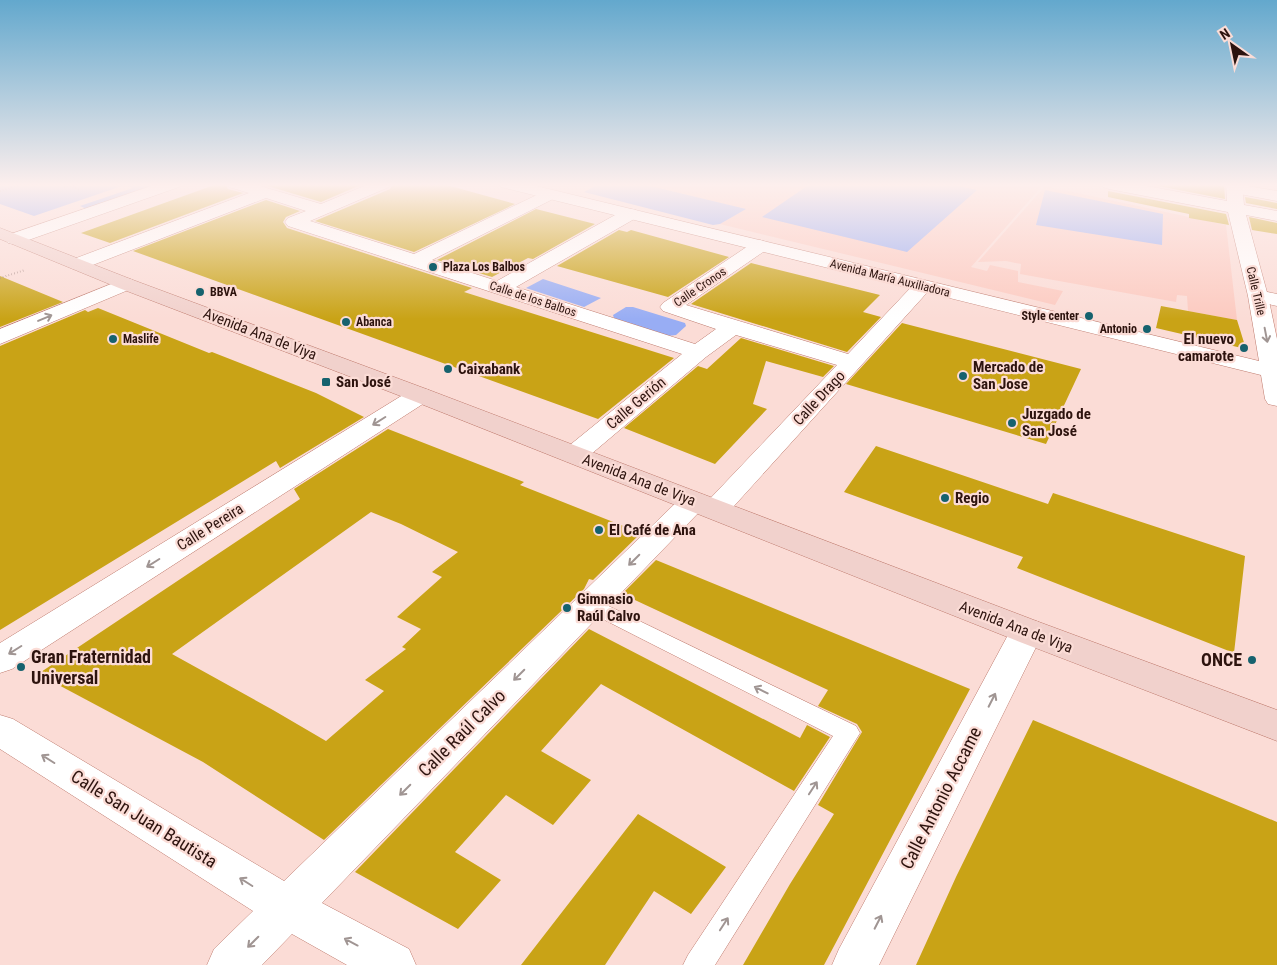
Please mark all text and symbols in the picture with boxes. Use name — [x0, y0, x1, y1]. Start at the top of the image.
north arrow — [1207, 20, 1257, 70]
text: N — [1217, 25, 1233, 43]
street label: Avenida María Auxiliadora — [829, 256, 952, 300]
place label: Plaza Los Balbos — [443, 260, 526, 274]
marker: Plaza Los Balbos — [427, 261, 439, 273]
street label: Calle Cronos — [671, 264, 729, 310]
street label: Calle Trille — [1244, 265, 1268, 317]
street label: Calle de los Balbos — [488, 278, 578, 320]
place label: BBVA — [210, 285, 238, 299]
marker: BBVA — [194, 286, 206, 298]
street label: Avenida Ana de Viya — [201, 304, 319, 364]
place label: Style center — [1021, 309, 1079, 323]
marker: Style center — [1083, 310, 1095, 322]
one-way arrow — [37, 313, 52, 323]
place label: Abanca — [356, 315, 392, 329]
marker: Abanca — [340, 316, 352, 328]
place label: Antonio — [1100, 322, 1137, 336]
marker: Antonio — [1141, 323, 1153, 335]
one-way arrow — [1261, 326, 1271, 342]
place label: El nuevo camarote — [1178, 330, 1234, 365]
place label: Maslife — [123, 332, 159, 346]
marker: Maslife — [107, 333, 119, 345]
marker: El nuevo camarote — [1238, 342, 1250, 354]
place label: Mercado de San Jose — [973, 358, 1043, 393]
place label: Caixabank — [458, 360, 521, 378]
marker: Caixabank — [442, 363, 454, 375]
street label: Calle Drago — [789, 367, 849, 429]
marker: Mercado de San Jose — [957, 370, 969, 382]
place label: San José — [336, 373, 391, 391]
street label: Calle Gerión — [603, 373, 669, 433]
marker: San José — [320, 376, 332, 388]
place label: Juzgado de San José — [1022, 405, 1091, 440]
one-way arrow — [373, 416, 387, 426]
marker: Juzgado de San José — [1006, 417, 1018, 429]
street label: Avenida Ana de Viya — [580, 450, 698, 510]
place label: Regio — [955, 489, 989, 507]
marker: Regio — [939, 492, 951, 504]
street label: Calle Pereira — [174, 500, 246, 554]
place label: El Café de Ana — [609, 521, 696, 539]
marker: El Café de Ana — [593, 524, 605, 536]
one-way arrow — [628, 554, 641, 566]
one-way arrow — [146, 559, 160, 569]
place label: Gimnasio Raúl Calvo — [577, 590, 640, 625]
street label: Avenida Ana de Viya — [957, 597, 1075, 657]
marker: Gimnasio Raúl Calvo — [561, 602, 573, 614]
one-way arrow — [9, 645, 23, 655]
place label: Gran Fraternidad Universal — [31, 646, 151, 688]
place label: ONCE — [1201, 649, 1242, 670]
marker: ONCE — [1246, 654, 1258, 666]
marker: Gran Fraternidad Universal — [15, 661, 27, 673]
one-way arrow — [513, 669, 526, 681]
street label: Calle Raúl Calvo — [414, 685, 510, 781]
one-way arrow — [754, 685, 769, 694]
one-way arrow — [987, 692, 997, 707]
street label: Calle Antonio Accame — [896, 723, 985, 872]
one-way arrow — [42, 754, 56, 764]
street label: Calle San Juan Bautista — [67, 765, 221, 872]
one-way arrow — [807, 781, 818, 795]
one-way arrow — [398, 784, 411, 796]
one-way arrow — [239, 877, 253, 887]
one-way arrow — [873, 914, 883, 929]
one-way arrow — [719, 917, 729, 931]
one-way arrow — [246, 936, 259, 948]
one-way arrow — [343, 937, 358, 947]

